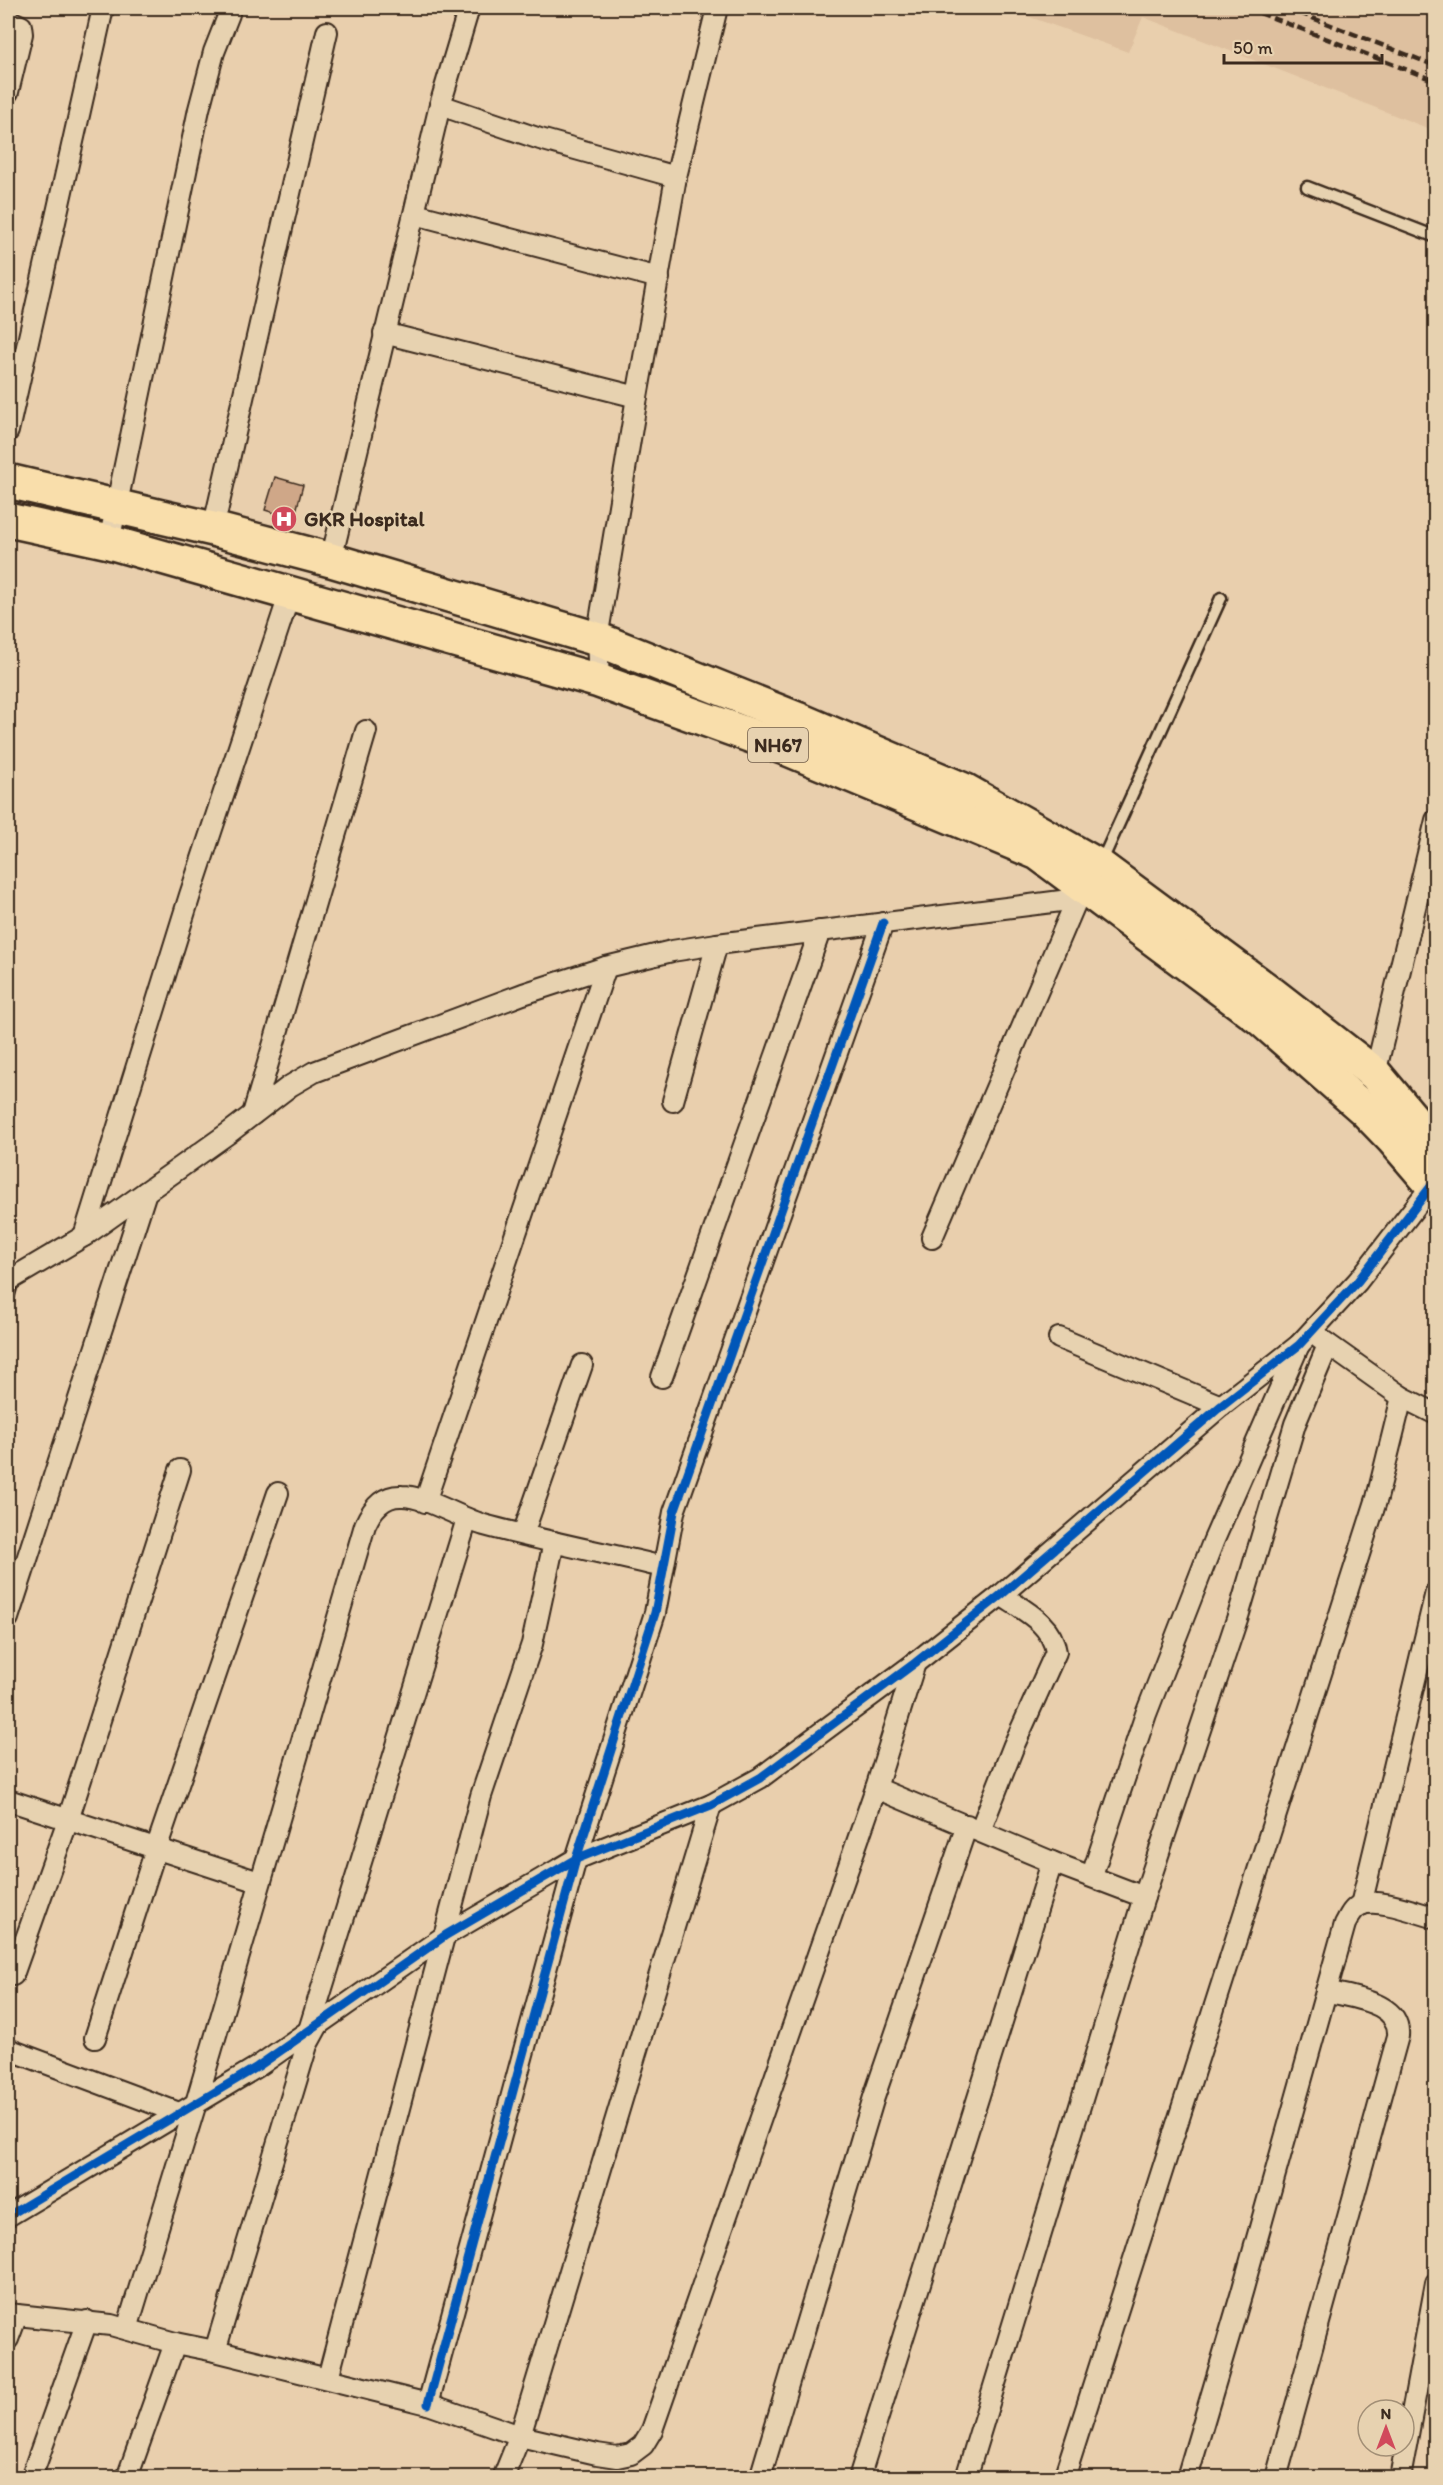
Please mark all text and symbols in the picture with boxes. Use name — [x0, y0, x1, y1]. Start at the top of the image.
scale bar — [1224, 27, 1382, 65]
text: 50 m — [1233, 37, 1273, 59]
hospital icon: GKR Hospital — [269, 504, 299, 534]
place label: GKR Hospital — [304, 506, 425, 532]
road number: NH67 — [748, 728, 808, 762]
north arrow — [1356, 2398, 1416, 2458]
text: N — [1381, 2404, 1391, 2423]

